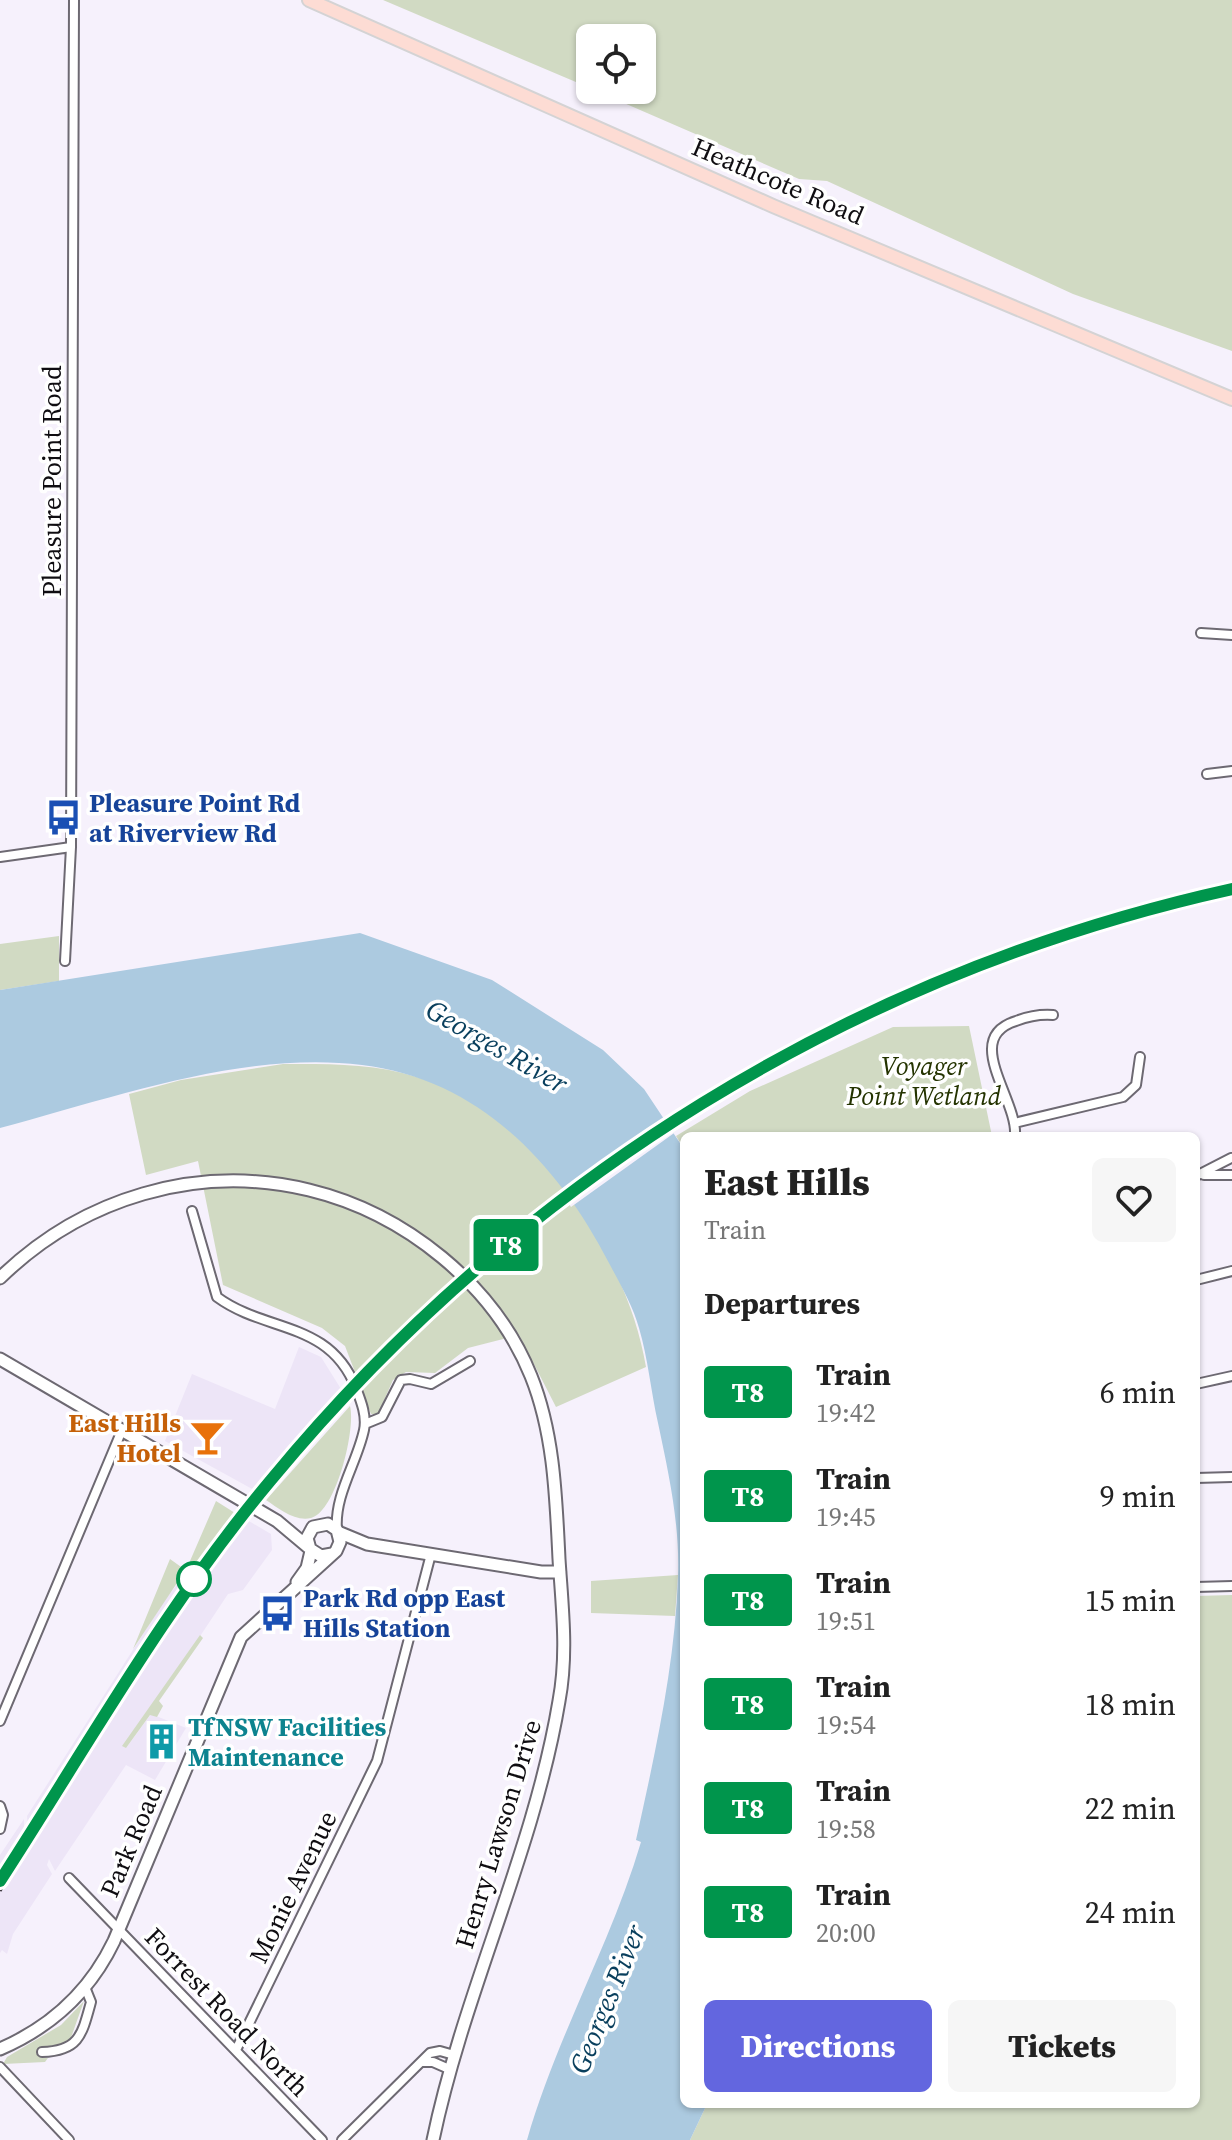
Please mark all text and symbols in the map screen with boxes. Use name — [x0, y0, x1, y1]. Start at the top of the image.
map controls — [576, 24, 656, 104]
button: locate — [576, 24, 656, 104]
street label: Heathcote Road — [686, 129, 870, 234]
street label: Pleasure Point Road — [34, 365, 70, 597]
place label: Pleasure Point Rd at Riverview Rd — [89, 785, 300, 851]
bus stop icon: Pleasure Point Rd at Riverview Rd — [44, 799, 82, 837]
water label: Georges River — [419, 990, 575, 1102]
park label: Voyager Point Wetland — [846, 1048, 1002, 1114]
text: East Hills — [704, 1156, 870, 1208]
button: heart — [1092, 1158, 1176, 1242]
text: Train — [704, 1212, 766, 1248]
line badge: T8 — [470, 1219, 542, 1271]
text: T8 — [490, 1226, 522, 1264]
text: Departures — [704, 1283, 860, 1324]
text: Train — [816, 1354, 891, 1395]
text: 6 min — [1100, 1372, 1176, 1413]
text: T8 — [732, 1373, 764, 1411]
text: 19:42 — [816, 1395, 876, 1431]
place label: East Hills Hotel — [68, 1405, 181, 1471]
bar icon: East Hills Hotel — [188, 1419, 226, 1457]
text: Train — [816, 1458, 891, 1499]
text: 9 min — [1100, 1476, 1176, 1517]
text: T8 — [732, 1477, 764, 1515]
text: 19:45 — [816, 1499, 876, 1535]
unlabelled marker — [177, 1562, 211, 1596]
text: Train — [816, 1562, 891, 1603]
place label: Park Rd opp East Hills Station — [303, 1580, 506, 1646]
text: 15 min — [1085, 1580, 1176, 1621]
text: T8 — [732, 1581, 764, 1619]
bus stop icon: Park Rd opp East Hills Station — [258, 1594, 296, 1632]
text: 19:51 — [816, 1603, 876, 1639]
text: Train — [816, 1666, 891, 1707]
text: 18 min — [1085, 1684, 1176, 1725]
text: T8 — [732, 1685, 764, 1723]
text: 19:54 — [816, 1707, 876, 1743]
place label: TfNSW Facilities Maintenance — [188, 1709, 387, 1775]
street label: Henry Lawson Drive — [446, 1715, 550, 1953]
building icon: TfNSW Facilities Maintenance — [143, 1723, 181, 1761]
text: Train — [816, 1770, 891, 1811]
street label: Park Road — [91, 1779, 171, 1902]
text: 22 min — [1085, 1788, 1176, 1829]
text: T8 — [732, 1789, 764, 1827]
street label: Monie Avenue — [241, 1805, 345, 1969]
text: 19:58 — [816, 1811, 876, 1847]
text: Train — [816, 1874, 891, 1915]
text: 24 min — [1085, 1892, 1176, 1933]
text: T8 — [732, 1893, 764, 1931]
text: 20:00 — [816, 1915, 876, 1951]
water label: Georges River — [560, 1918, 654, 2079]
street label: Forrest Road North — [137, 1919, 317, 2105]
button: Directions — [704, 2000, 932, 2092]
button: Tickets — [948, 2000, 1176, 2092]

